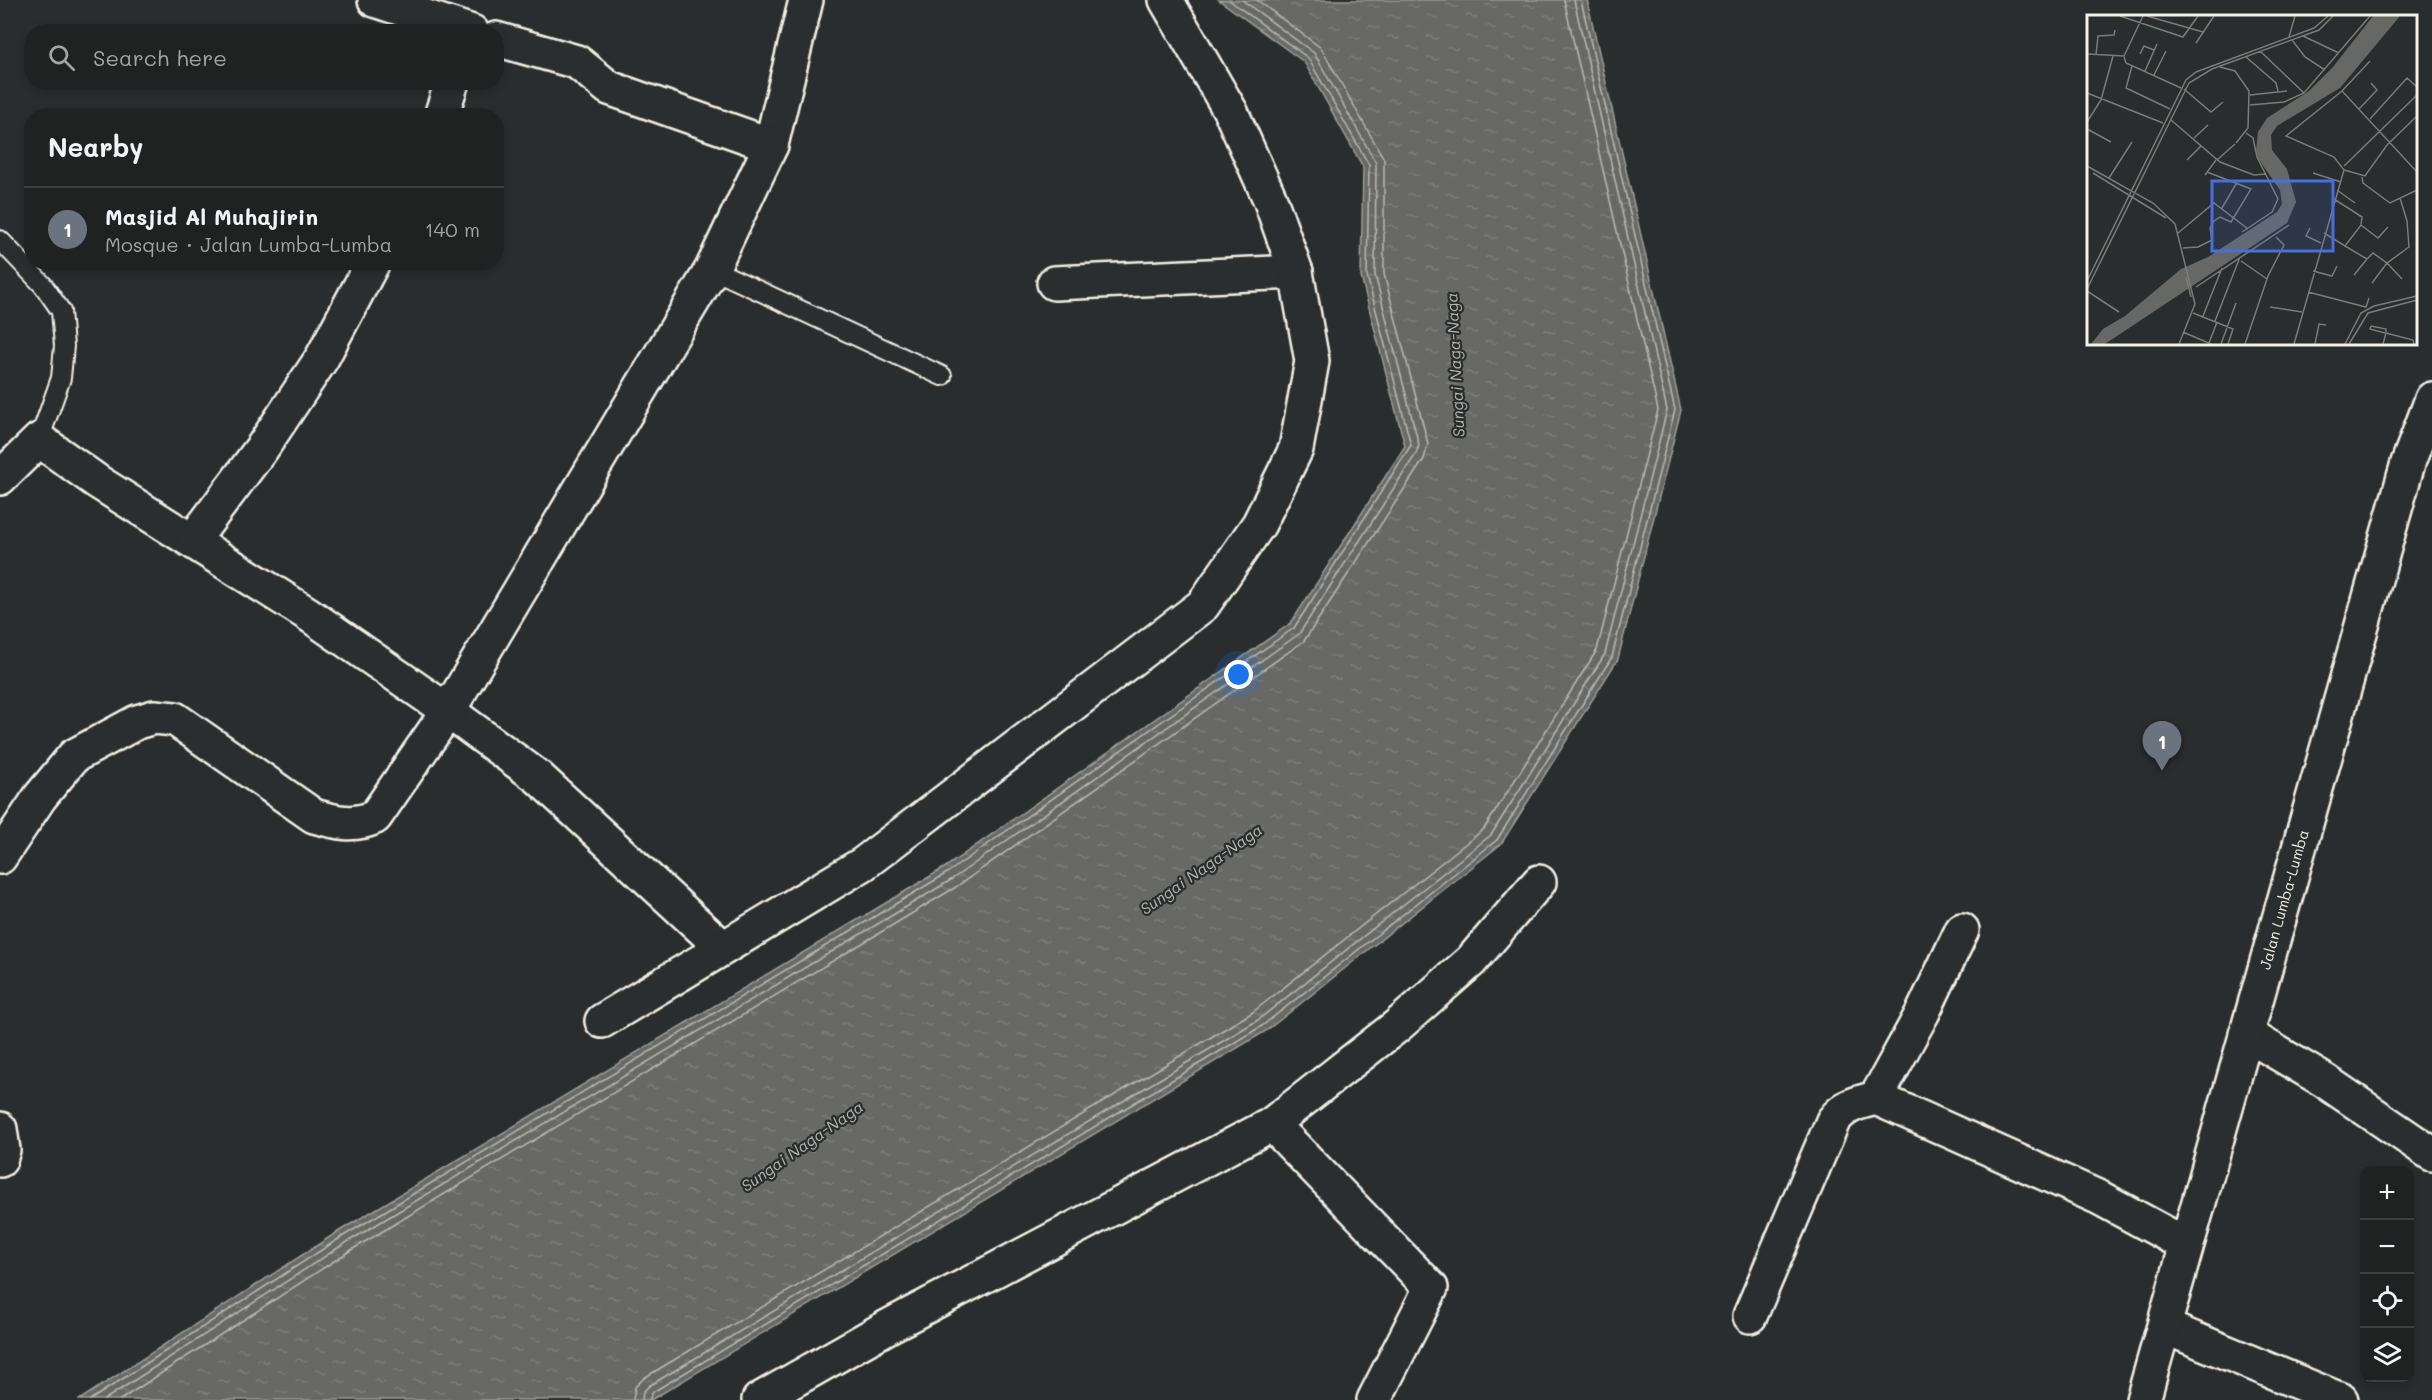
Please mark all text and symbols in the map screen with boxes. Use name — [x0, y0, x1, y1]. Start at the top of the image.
inset map — [2087, 15, 2417, 345]
search box — [24, 24, 504, 90]
icon: search — [45, 41, 78, 74]
text: Search here — [93, 43, 227, 72]
text: Nearby — [48, 130, 143, 164]
text: Masjid Al Muhajirin — [105, 202, 318, 231]
text: 1 — [63, 216, 72, 242]
text: 140 m — [425, 216, 480, 242]
text: Mosque · Jalan Lumba-Lumba — [105, 231, 392, 257]
water label: Sungai Naga-Naga — [1440, 292, 1469, 438]
your location — [1224, 660, 1253, 689]
pin: 1 — [2142, 722, 2182, 771]
water label: Sungai Naga-Naga — [1135, 818, 1266, 919]
street label: Jalan Lumba-Lumba — [2254, 827, 2313, 971]
water label: Sungai Naga-Naga — [736, 1095, 867, 1196]
map controls — [2360, 1166, 2414, 1382]
button: + — [2360, 1166, 2414, 1220]
button: − — [2360, 1220, 2414, 1274]
button: locate — [2360, 1274, 2414, 1328]
button: layers — [2360, 1328, 2414, 1382]

